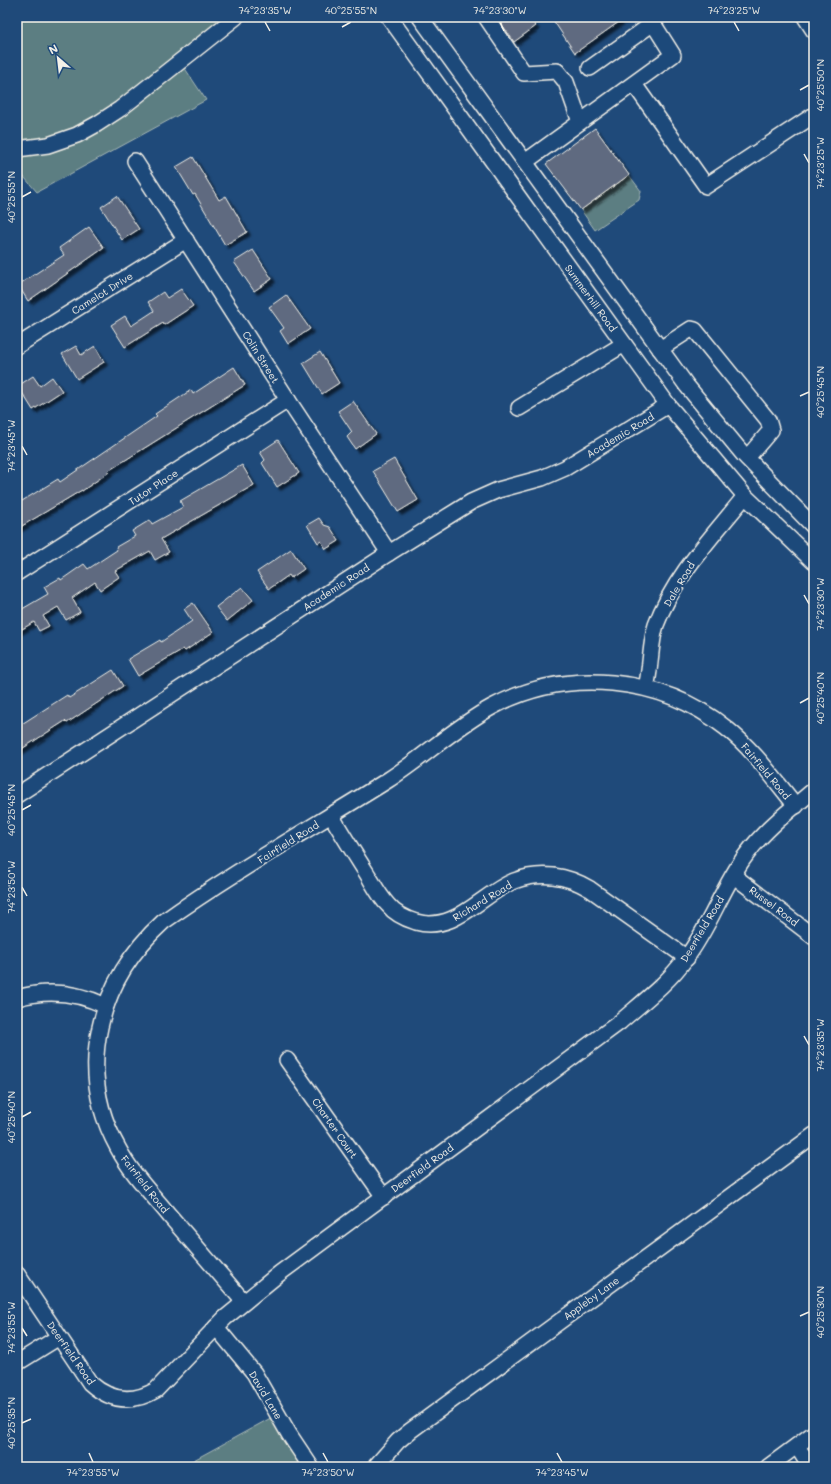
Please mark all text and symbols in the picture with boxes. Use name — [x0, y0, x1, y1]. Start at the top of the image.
text: 74°23'35"W — [239, 3, 292, 17]
text: 40°25'55"N — [325, 3, 377, 17]
text: 74°23'30"W — [473, 3, 527, 17]
text: 74°23'25"W — [708, 3, 761, 17]
north arrow — [38, 38, 78, 78]
text: N — [46, 40, 60, 57]
text: 40°25'50"N — [813, 59, 827, 111]
text: 74°23'25"W — [813, 136, 827, 189]
text: 40°25'55"N — [4, 171, 18, 223]
street label: Summerhill Road — [562, 261, 620, 335]
street label: Camelot Drive — [69, 269, 135, 317]
street label: Colin Street — [239, 328, 283, 386]
text: 40°25'45"N — [813, 366, 827, 418]
street label: Academic Road — [584, 409, 656, 461]
text: 74°23'45"W — [4, 419, 18, 472]
street label: Tutor Place — [125, 466, 181, 508]
street label: Dale Road — [660, 559, 698, 609]
street label: Academic Road — [300, 560, 372, 614]
text: 74°23'30"W — [813, 577, 827, 631]
text: 40°25'40"N — [813, 672, 827, 724]
street label: Fairfield Road — [738, 740, 794, 802]
text: 40°25'45"N — [4, 784, 18, 836]
street label: Fairfield Road — [255, 818, 321, 866]
text: 74°23'50"W — [4, 860, 18, 914]
street label: Richard Road — [450, 878, 514, 924]
street label: Russel Road — [746, 883, 802, 929]
street label: Deerfield Road — [677, 894, 727, 964]
text: 74°23'35"W — [813, 1018, 827, 1071]
text: 40°25'40"N — [4, 1091, 18, 1143]
street label: Charter Court — [309, 1095, 361, 1161]
street label: Deerfield Road — [388, 1140, 456, 1196]
street label: Fairfield Road — [118, 1152, 172, 1216]
street label: Appleby Lane — [560, 1273, 622, 1323]
text: 40°25'30"N — [813, 1286, 827, 1338]
text: 74°23'55"W — [4, 1301, 18, 1354]
street label: Deerfield Road — [44, 1319, 98, 1387]
street label: David Lane — [246, 1368, 286, 1422]
text: 40°25'35"N — [4, 1397, 18, 1449]
text: 74°23'55"W — [67, 1465, 120, 1479]
text: 74°23'50"W — [301, 1465, 355, 1479]
text: 74°23'45"W — [536, 1465, 589, 1479]

